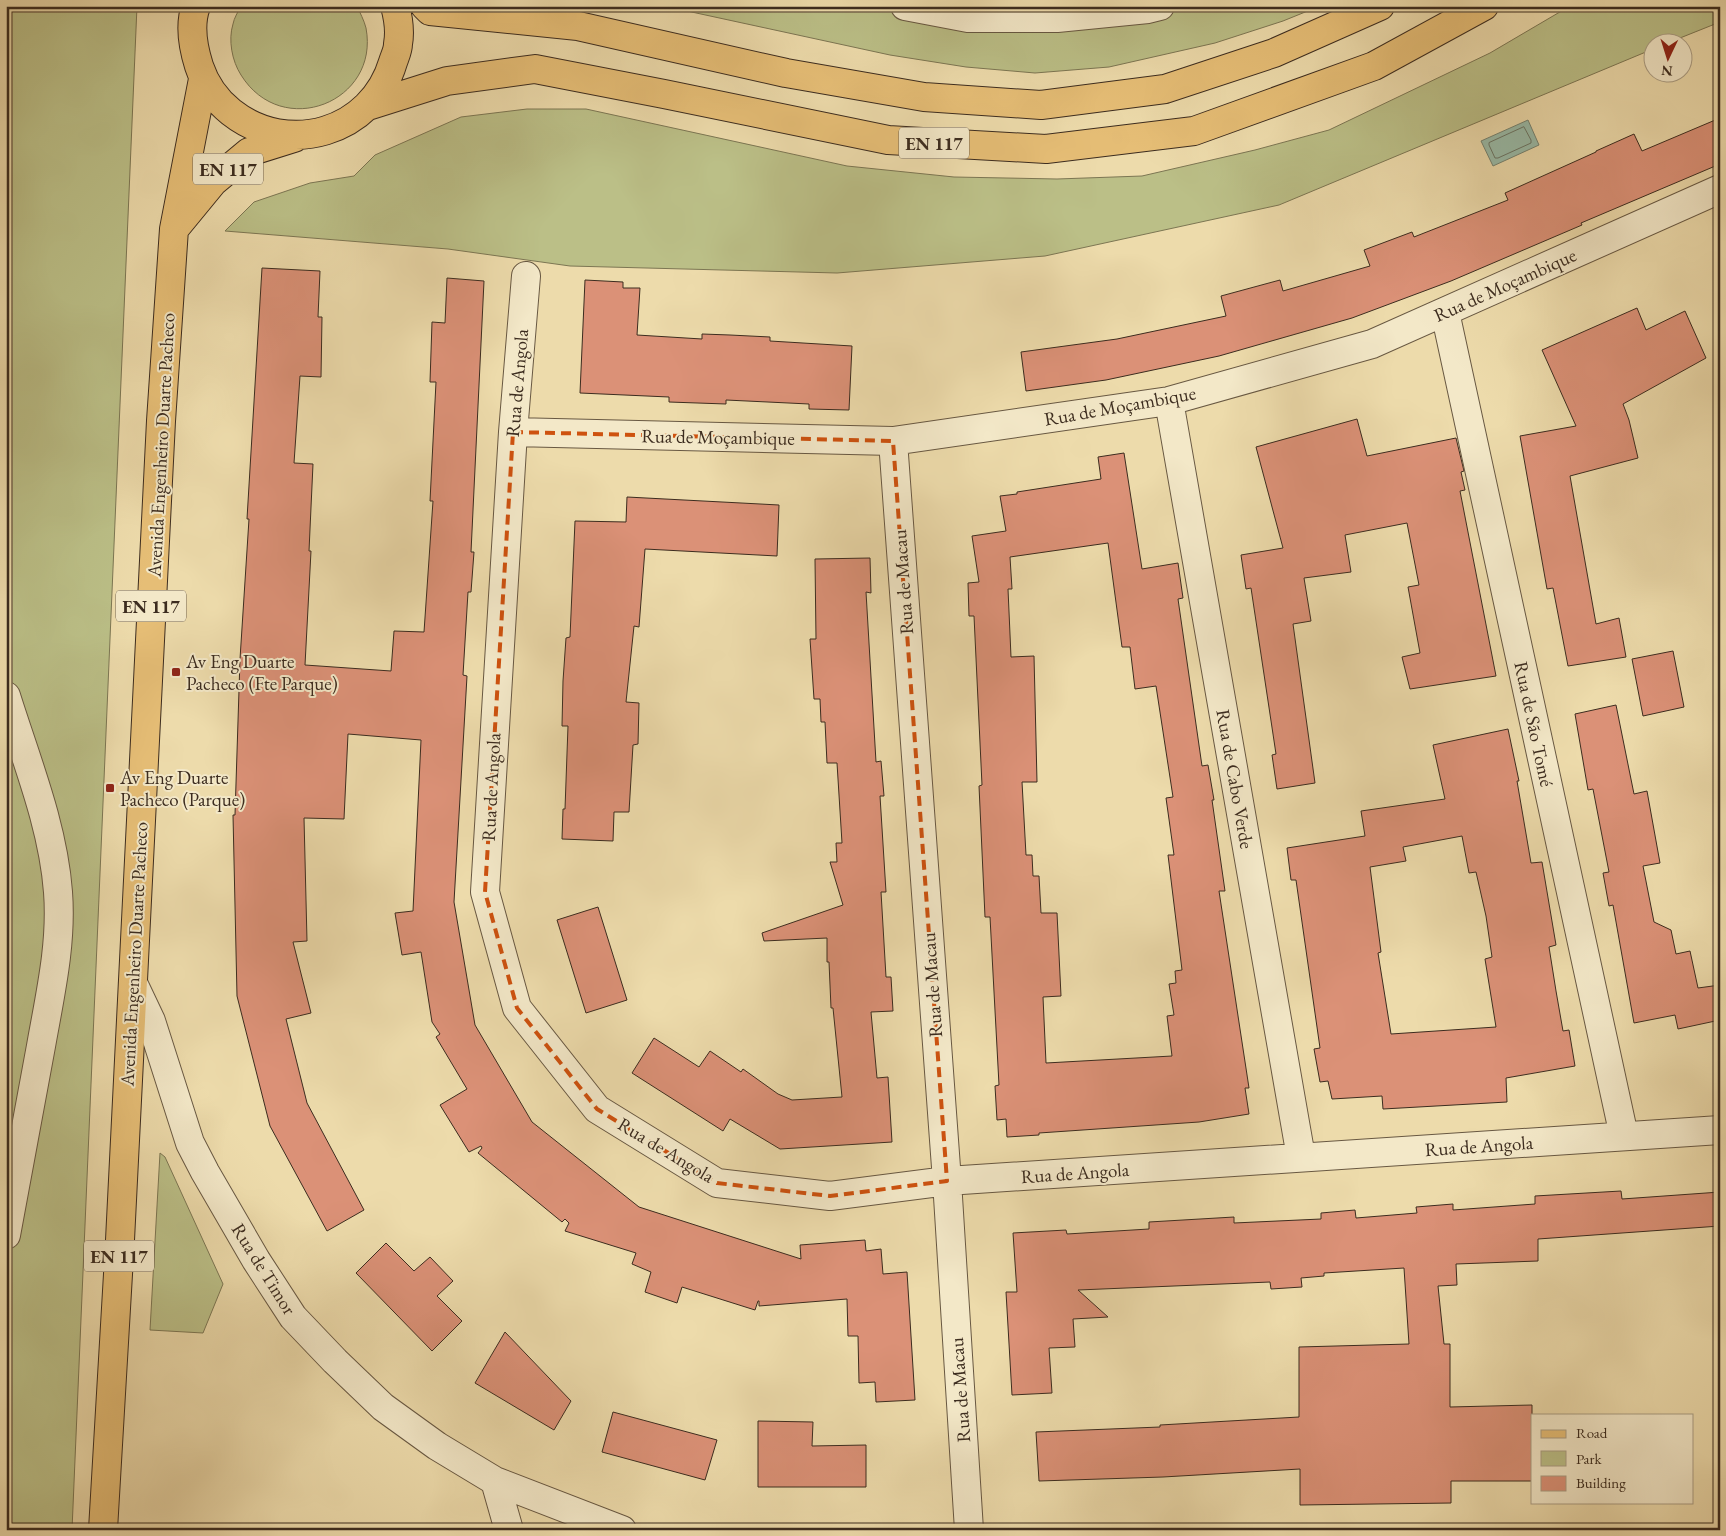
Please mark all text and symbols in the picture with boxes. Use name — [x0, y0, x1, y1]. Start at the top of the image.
north arrow — [1644, 32, 1694, 82]
text: N — [1660, 62, 1673, 80]
road number: EN 117 — [899, 128, 969, 158]
road number: EN 117 — [193, 153, 263, 184]
street label: Rua de Moçambique — [1430, 242, 1580, 328]
street label: Avenida Engenheiro Duarte Pacheco — [142, 312, 180, 579]
street label: Rua de Angola — [500, 327, 534, 438]
street label: Rua de Moçambique — [1042, 380, 1198, 432]
street label: Rua de Moçambique — [641, 423, 795, 451]
street label: Rua de Macau — [887, 529, 919, 635]
road number: EN 117 — [116, 590, 186, 622]
place label: Av Eng Duarte Pacheco (Fte Parque) — [185, 649, 338, 696]
street label: Rua de São Tomé — [1508, 659, 1560, 789]
marker: Av Eng Duarte Pacheco (Fte Parque) — [170, 666, 182, 678]
street label: Rua de Cabo Verde — [1210, 707, 1260, 851]
street label: Rua de Angola — [476, 732, 506, 842]
place label: Av Eng Duarte Pacheco (Parque) — [119, 765, 245, 812]
marker: Av Eng Duarte Pacheco (Parque) — [104, 782, 116, 794]
street label: Avenida Engenheiro Duarte Pacheco — [115, 821, 153, 1088]
street label: Rua de Macau — [916, 932, 948, 1038]
street label: Rua de Angola — [613, 1111, 719, 1189]
street label: Rua de Angola — [1424, 1130, 1534, 1162]
street label: Rua de Angola — [1020, 1157, 1130, 1189]
street label: Rua de Timor — [226, 1218, 302, 1320]
road number: EN 117 — [84, 1240, 154, 1272]
street label: Rua de Macau — [944, 1337, 976, 1443]
legend — [1531, 1414, 1694, 1504]
text: Road — [1576, 1423, 1608, 1442]
text: Park — [1576, 1449, 1603, 1468]
text: Building — [1576, 1473, 1626, 1492]

